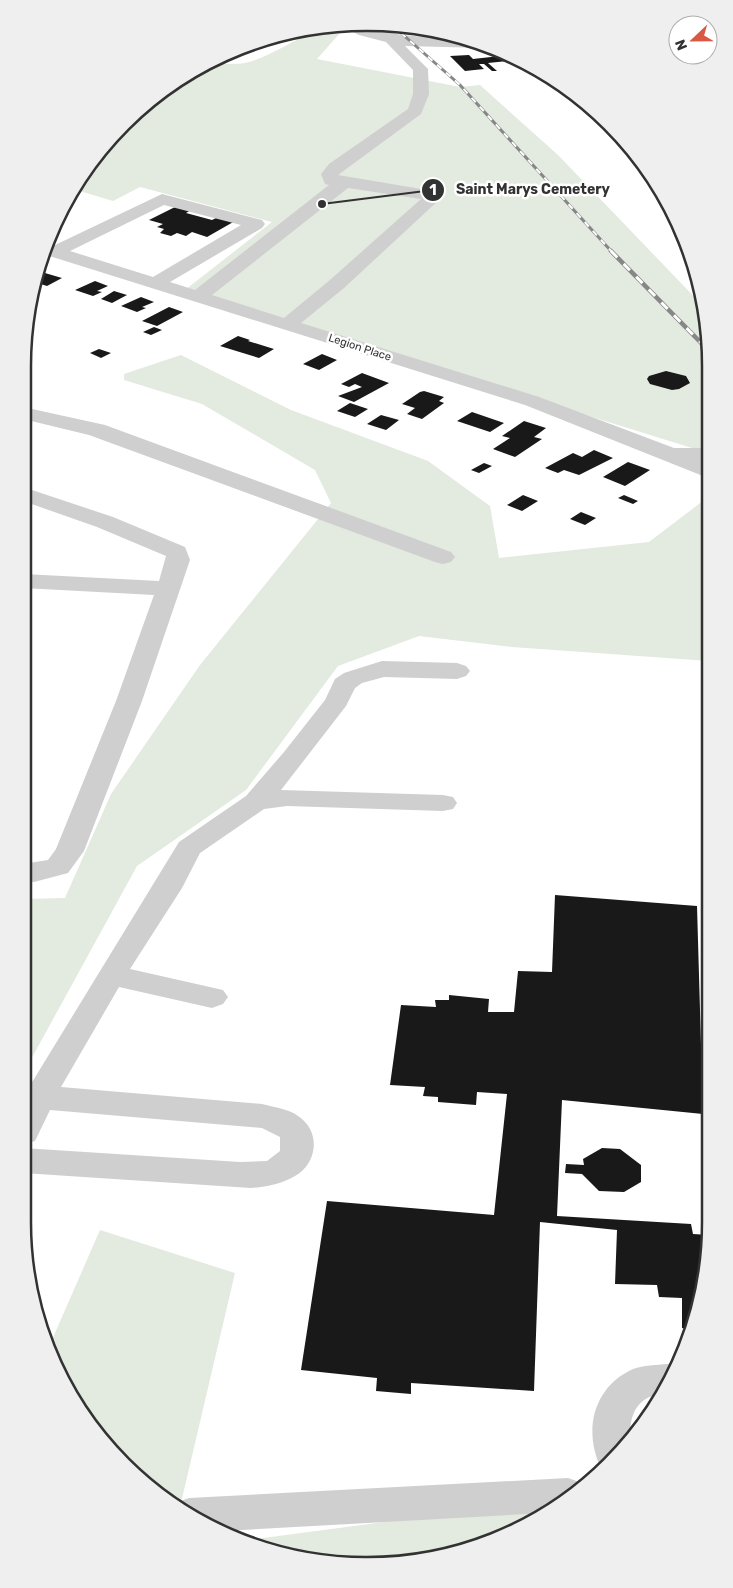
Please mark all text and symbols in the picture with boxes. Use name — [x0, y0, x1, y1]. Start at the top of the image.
north arrow — [668, 15, 718, 65]
text: N — [672, 37, 691, 53]
callout: Saint Marys Cemetery — [421, 175, 620, 204]
text: 1 — [429, 181, 437, 199]
text: Saint Marys Cemetery — [456, 181, 611, 198]
street label: Legion Place — [327, 331, 393, 364]

